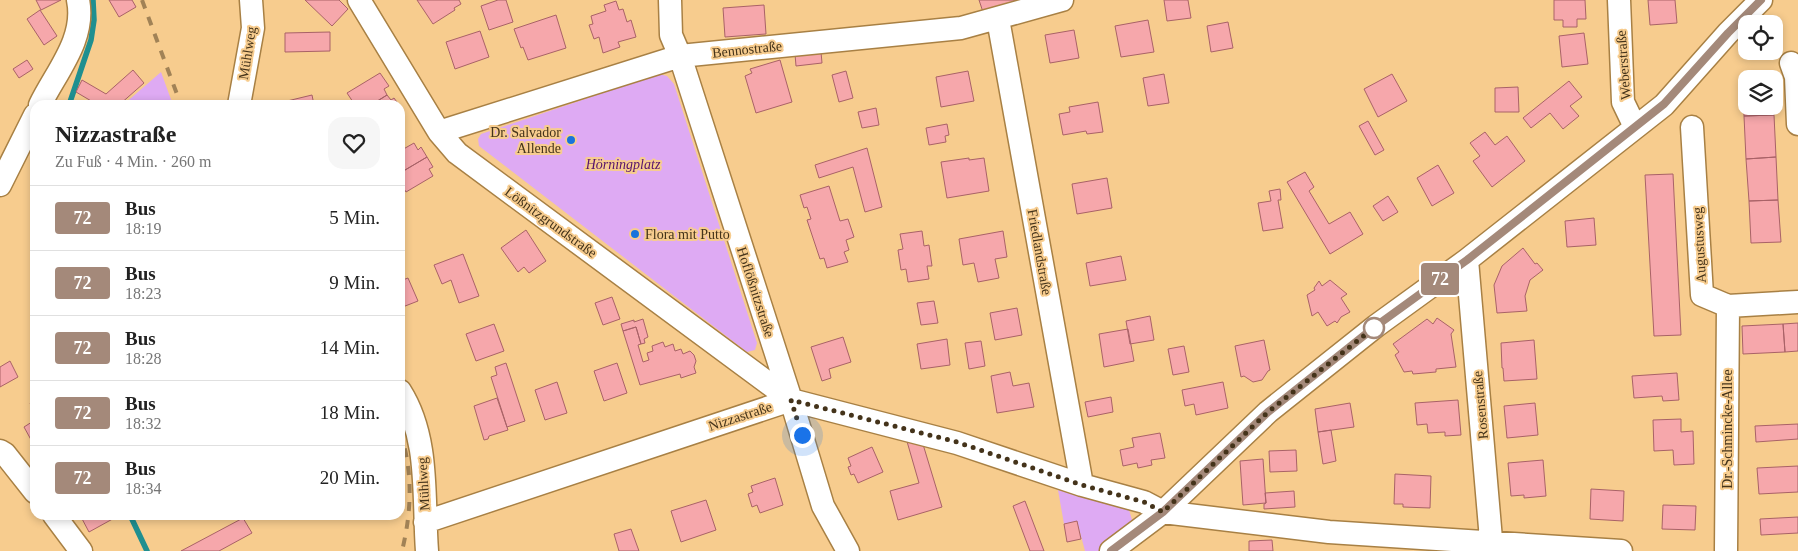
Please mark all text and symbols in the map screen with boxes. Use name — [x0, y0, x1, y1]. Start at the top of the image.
map controls — [1738, 15, 1783, 115]
button: locate — [1738, 15, 1783, 60]
street label: Mühlweg — [236, 25, 259, 81]
street label: Weberstraße — [1614, 30, 1633, 100]
street label: Bennostraße — [711, 38, 783, 61]
button: layers — [1738, 70, 1783, 115]
button: heart — [328, 117, 380, 169]
text: Nizzastraße — [55, 121, 176, 147]
place label: Dr. Salvador Allende — [490, 125, 561, 156]
marker: Dr. Salvador Allende — [565, 134, 577, 146]
text: Zu Fuß · 4 Min. · 260 m — [55, 153, 211, 170]
park label: Hörningplatz — [585, 157, 661, 172]
street label: Lößnitzgrundstraße — [502, 184, 599, 261]
text: Bus — [125, 198, 156, 219]
text: 5 Min. — [329, 207, 380, 228]
street label: Augustusweg — [1690, 207, 1709, 283]
text: 72 — [74, 208, 92, 228]
street label: Friedlandstraße — [1025, 208, 1054, 296]
text: 18:19 — [125, 220, 161, 237]
place label: Flora mit Putto — [645, 227, 730, 242]
marker: Flora mit Putto — [629, 228, 641, 240]
street label: Hoflößnitzstraße — [734, 245, 777, 339]
text: Bus — [125, 263, 156, 284]
line badge: 72 — [1418, 263, 1462, 295]
text: 72 — [1431, 269, 1449, 289]
text: 9 Min. — [329, 272, 380, 293]
text: 72 — [74, 273, 92, 293]
text: 18:23 — [125, 285, 161, 302]
unlabelled marker — [1363, 317, 1385, 339]
text: Bus — [125, 328, 156, 349]
text: 14 Min. — [320, 337, 380, 358]
text: 72 — [74, 338, 92, 358]
text: 18:28 — [125, 350, 161, 367]
street label: Dr.-Schmincke-Allee — [1720, 369, 1735, 489]
street label: Rosenstraße — [1470, 370, 1491, 440]
text: Bus — [125, 393, 156, 414]
street label: Nizzastraße — [706, 399, 774, 434]
text: 18 Min. — [320, 402, 380, 423]
text: 72 — [74, 403, 92, 423]
text: 18:32 — [125, 415, 161, 432]
your location — [790, 423, 815, 448]
street label: Mühlweg — [415, 457, 432, 511]
text: Bus — [125, 458, 156, 479]
text: 20 Min. — [320, 467, 380, 488]
text: 72 — [74, 468, 92, 488]
text: 18:34 — [125, 480, 161, 497]

